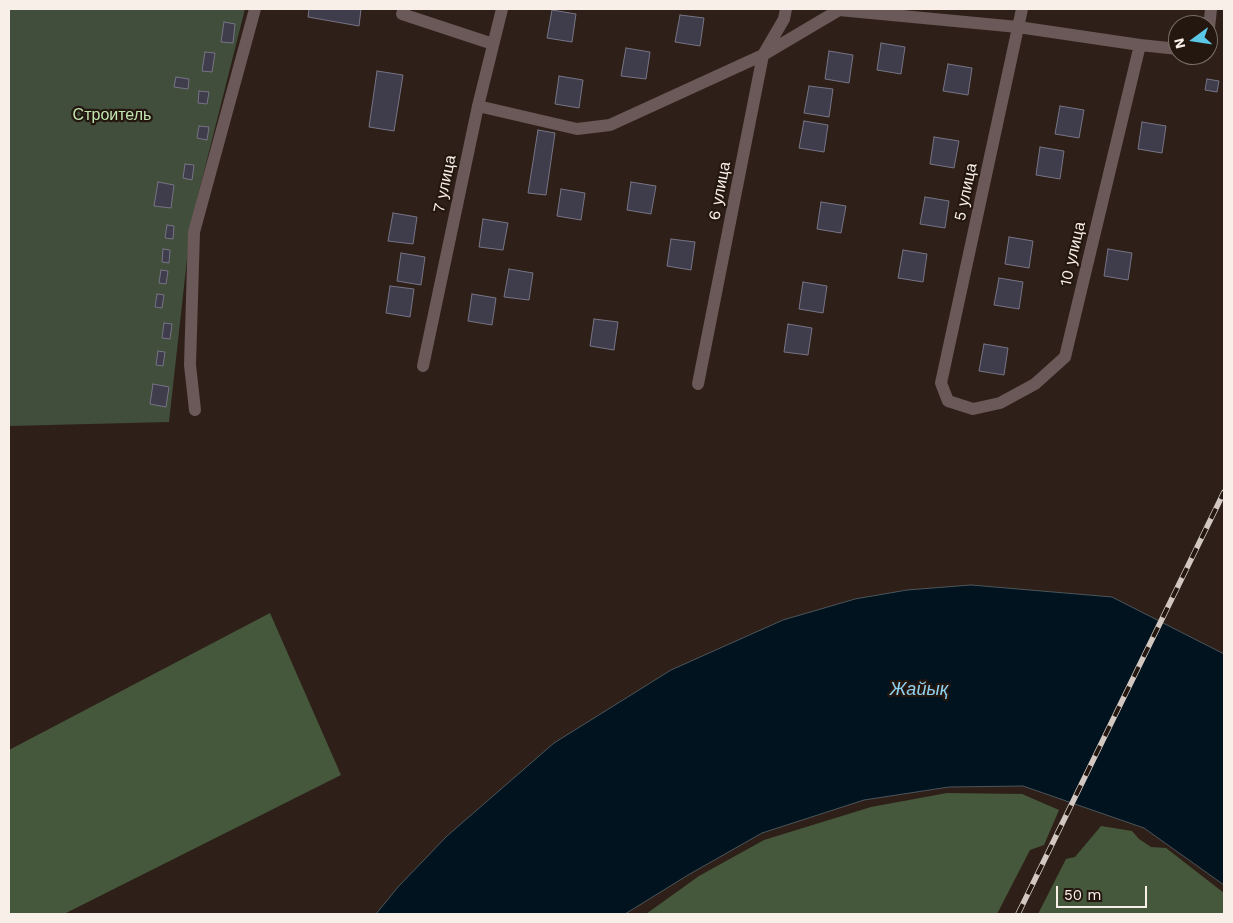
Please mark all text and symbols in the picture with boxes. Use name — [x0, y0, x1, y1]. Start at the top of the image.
north arrow — [1168, 15, 1218, 65]
text: N — [1170, 36, 1188, 50]
park label: Строитель — [73, 105, 151, 125]
street label: 7 улица — [430, 153, 460, 215]
street label: 6 улица — [705, 160, 735, 222]
street label: 5 улица — [951, 161, 981, 223]
street label: 10 улица — [1056, 220, 1090, 288]
water label: Жайық — [890, 679, 948, 701]
scale bar — [1058, 876, 1149, 908]
text: 50 m — [1064, 886, 1101, 904]

